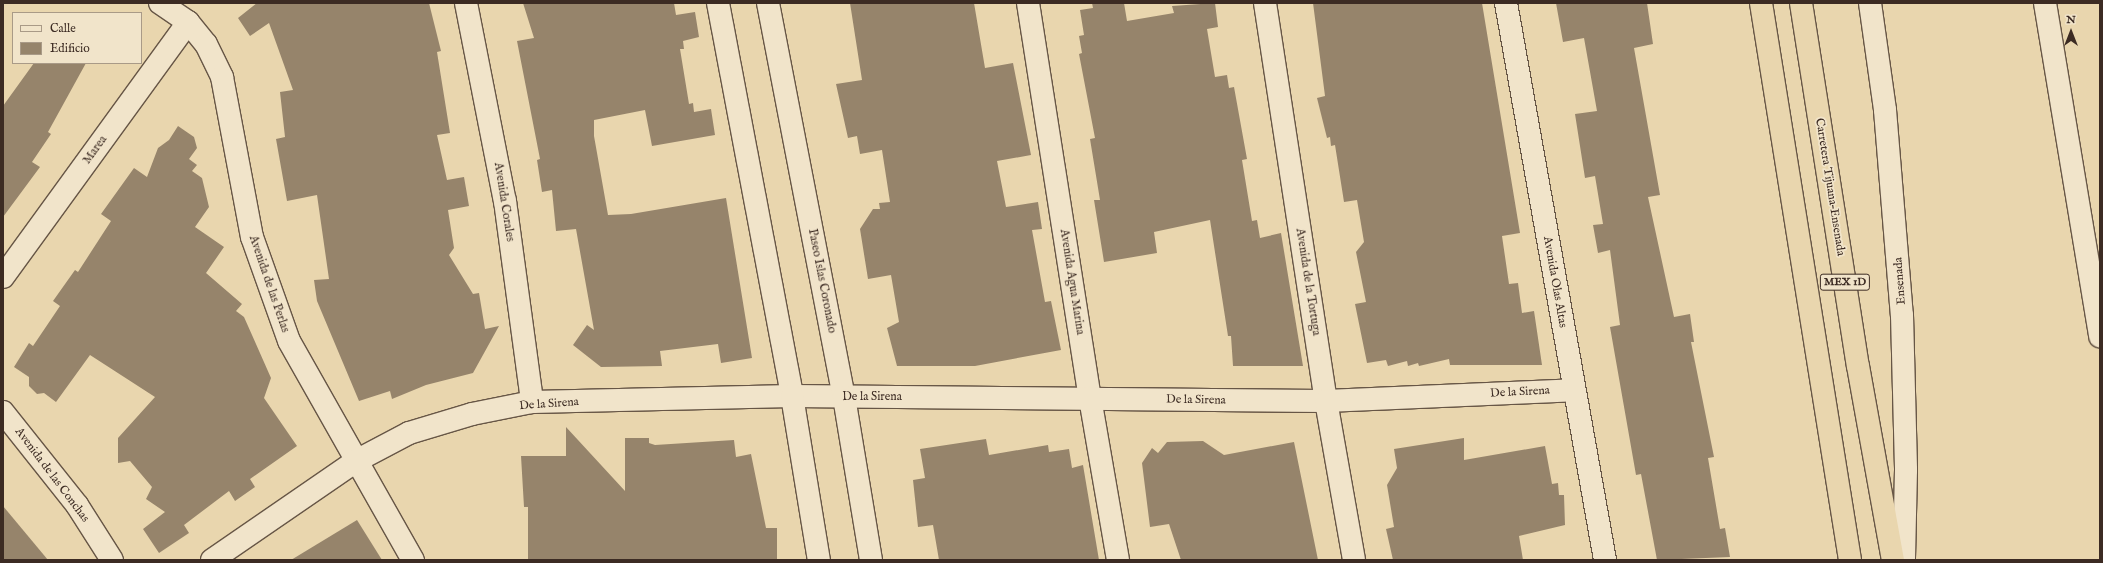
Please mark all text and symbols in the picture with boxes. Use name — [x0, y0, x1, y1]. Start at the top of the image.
legend — [12, 12, 142, 64]
north arrow — [2051, 12, 2091, 52]
text: N — [2066, 13, 2076, 27]
text: Calle — [50, 21, 76, 36]
text: Edificio — [50, 41, 90, 56]
street label: Carretera Tijuana–Ensenada — [1812, 117, 1848, 257]
street label: Marea — [80, 133, 110, 167]
street label: Avenida Corales — [491, 161, 517, 243]
street label: Avenida de la Tortuga — [1292, 227, 1324, 337]
street label: Paseo Islas Coronado — [805, 228, 839, 334]
street label: Avenida Agua Marina — [1057, 228, 1087, 336]
street label: Avenida de las Perlas — [246, 234, 292, 334]
street label: Avenida Olas Altas — [1540, 235, 1570, 329]
street label: Ensenada — [1891, 257, 1909, 305]
road number: MEX 1D — [1819, 273, 1871, 291]
street label: De la Sirena — [1490, 383, 1550, 401]
street label: De la Sirena — [842, 390, 902, 404]
street label: De la Sirena — [1166, 392, 1226, 408]
street label: De la Sirena — [519, 395, 579, 413]
street label: Avenida de las Conchas — [12, 425, 92, 525]

